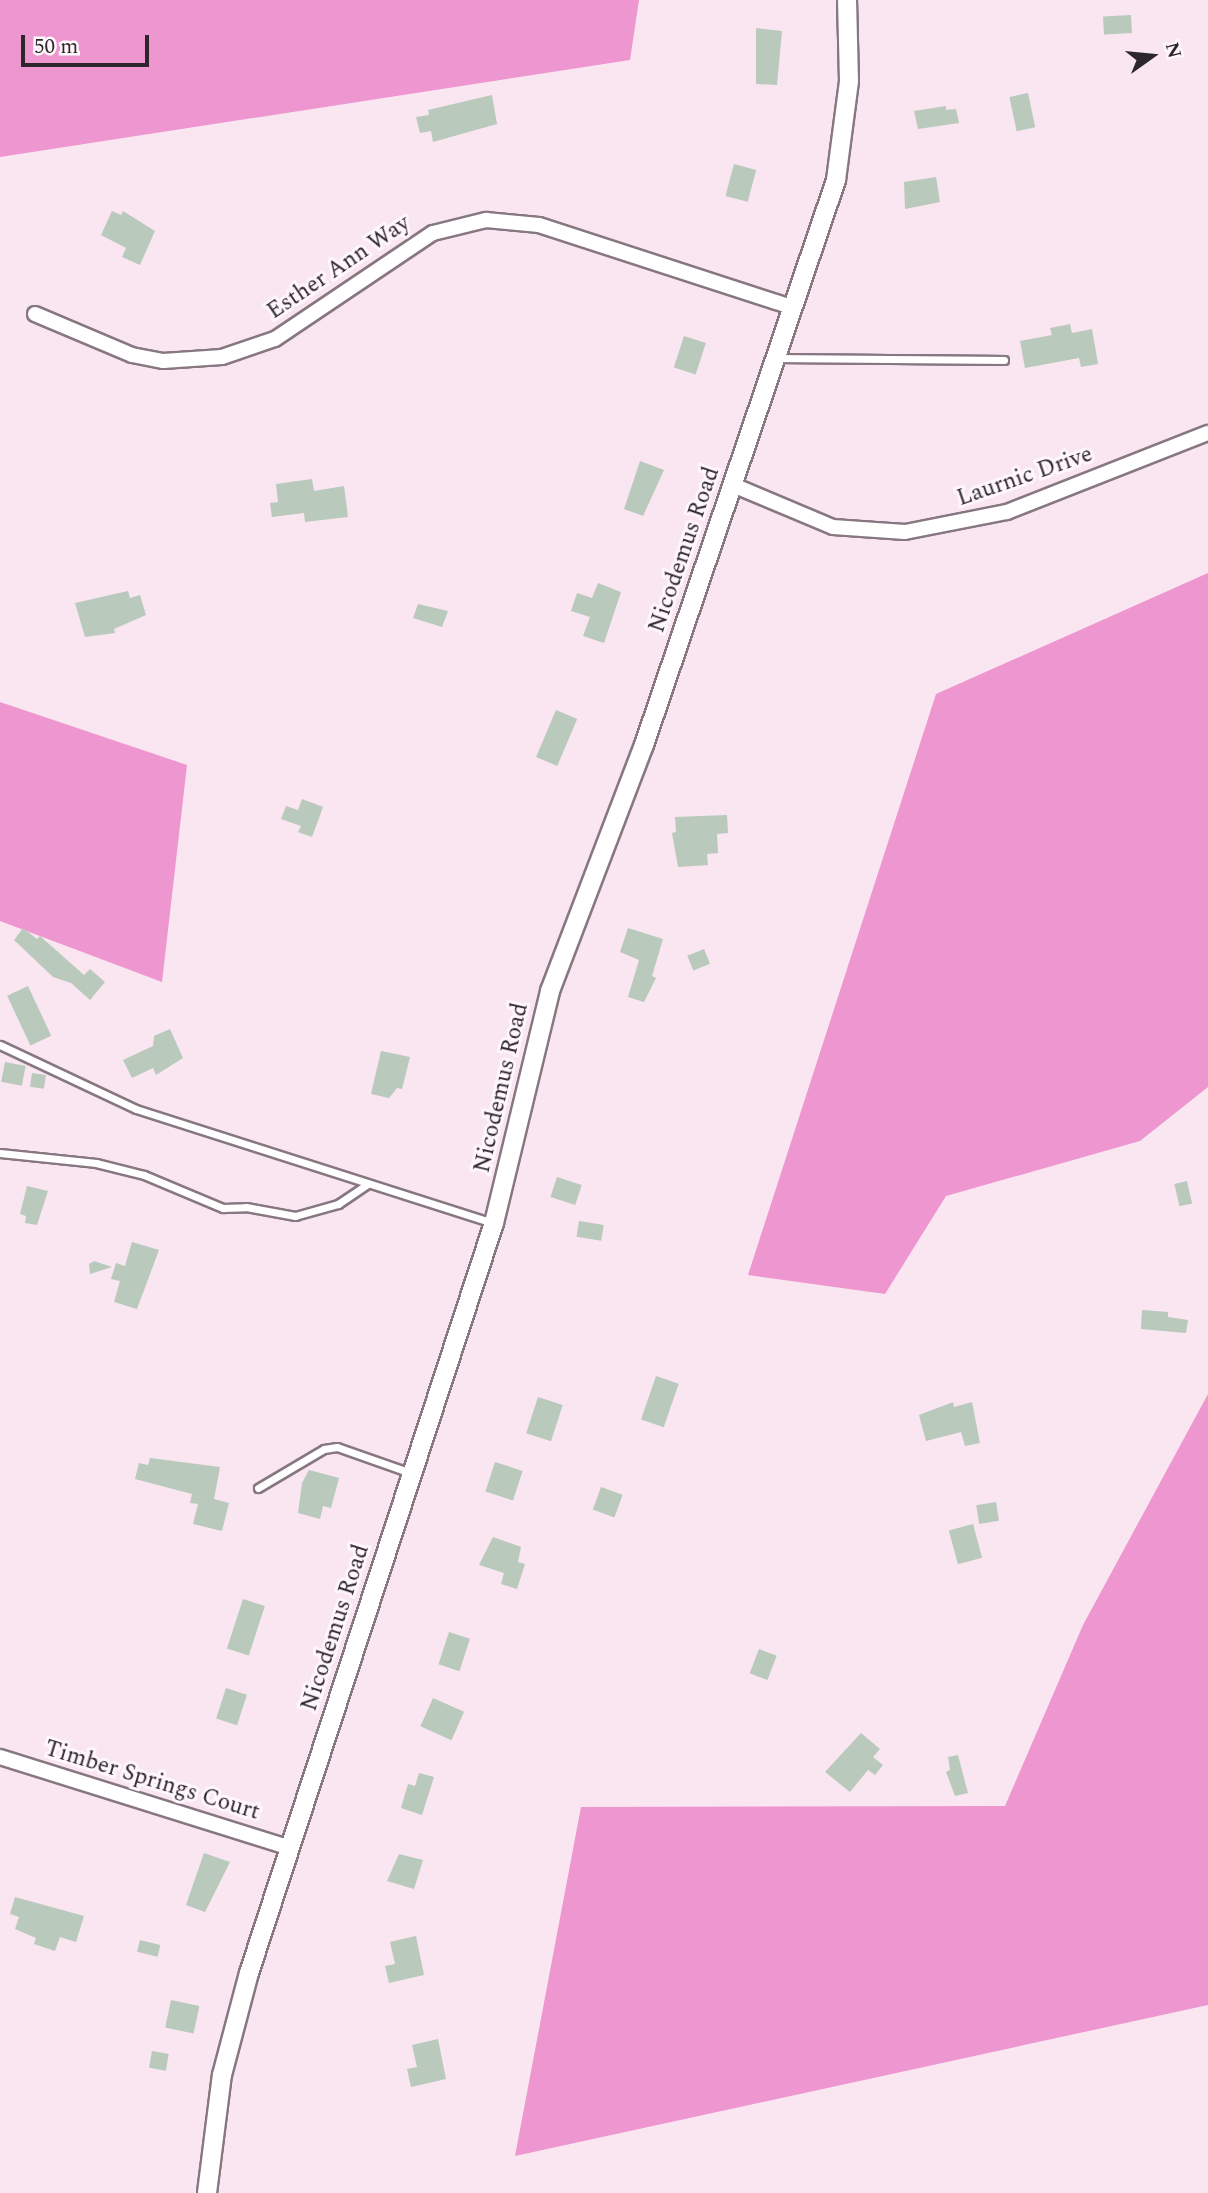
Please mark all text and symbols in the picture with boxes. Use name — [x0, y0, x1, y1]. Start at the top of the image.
scale bar — [24, 21, 152, 65]
north arrow — [1117, 21, 1187, 91]
text: 50 m — [34, 31, 78, 63]
text: N — [1157, 39, 1189, 62]
street label: Esther Ann Way — [262, 210, 416, 326]
street label: Laurnic Drive — [954, 441, 1096, 513]
street label: Nicodemus Road — [644, 464, 726, 636]
street label: Nicodemus Road — [469, 1000, 535, 1176]
street label: Nicodemus Road — [296, 1541, 376, 1715]
street label: Timber Springs Court — [41, 1735, 263, 1827]

